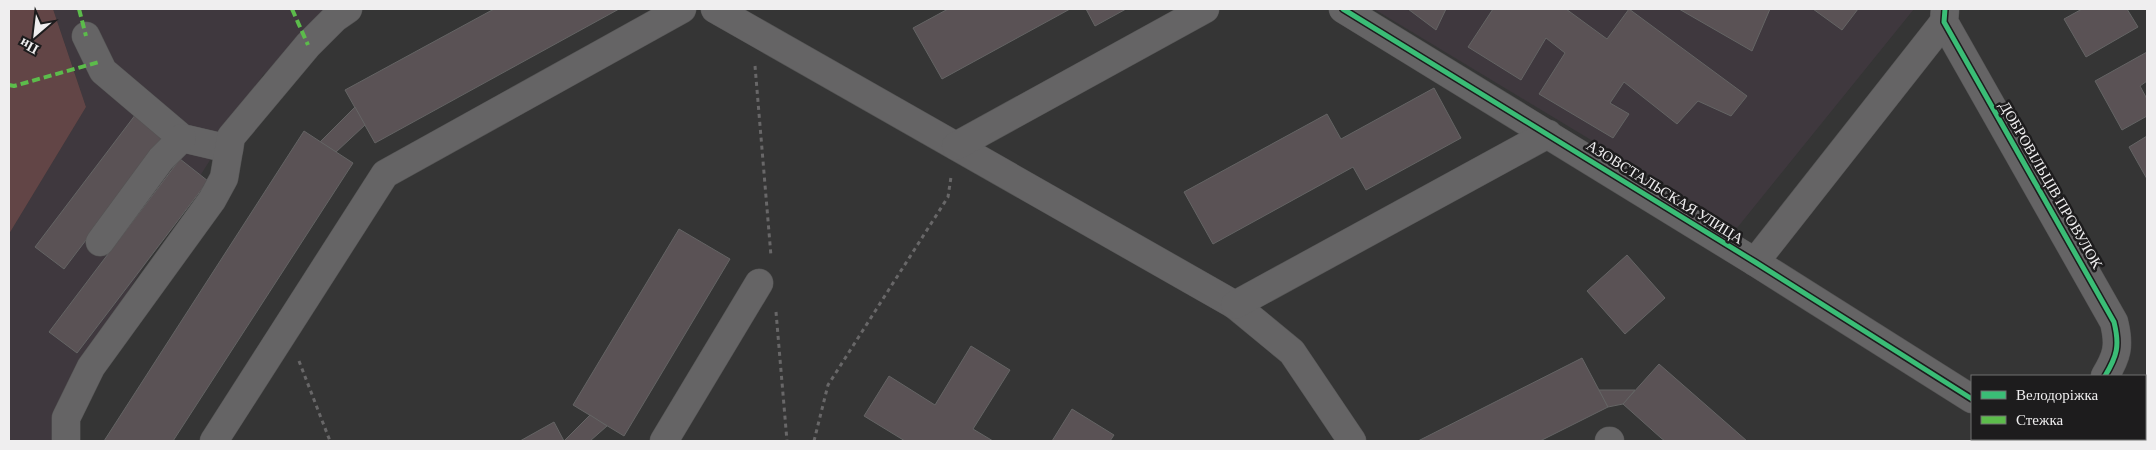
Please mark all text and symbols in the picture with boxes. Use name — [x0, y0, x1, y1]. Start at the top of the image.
north arrow — [10, 10, 60, 60]
text: Пн — [17, 35, 41, 58]
street label: ДОБРОВІЛЬЦІВ ПРОВУЛОК — [1996, 99, 2106, 272]
street label: АЗОВСТАЛЬСКАЯ УЛИЦА — [1584, 137, 1746, 247]
legend — [1971, 375, 2146, 440]
text: Велодоріжка — [2016, 387, 2098, 403]
text: Стежка — [2016, 412, 2063, 428]

